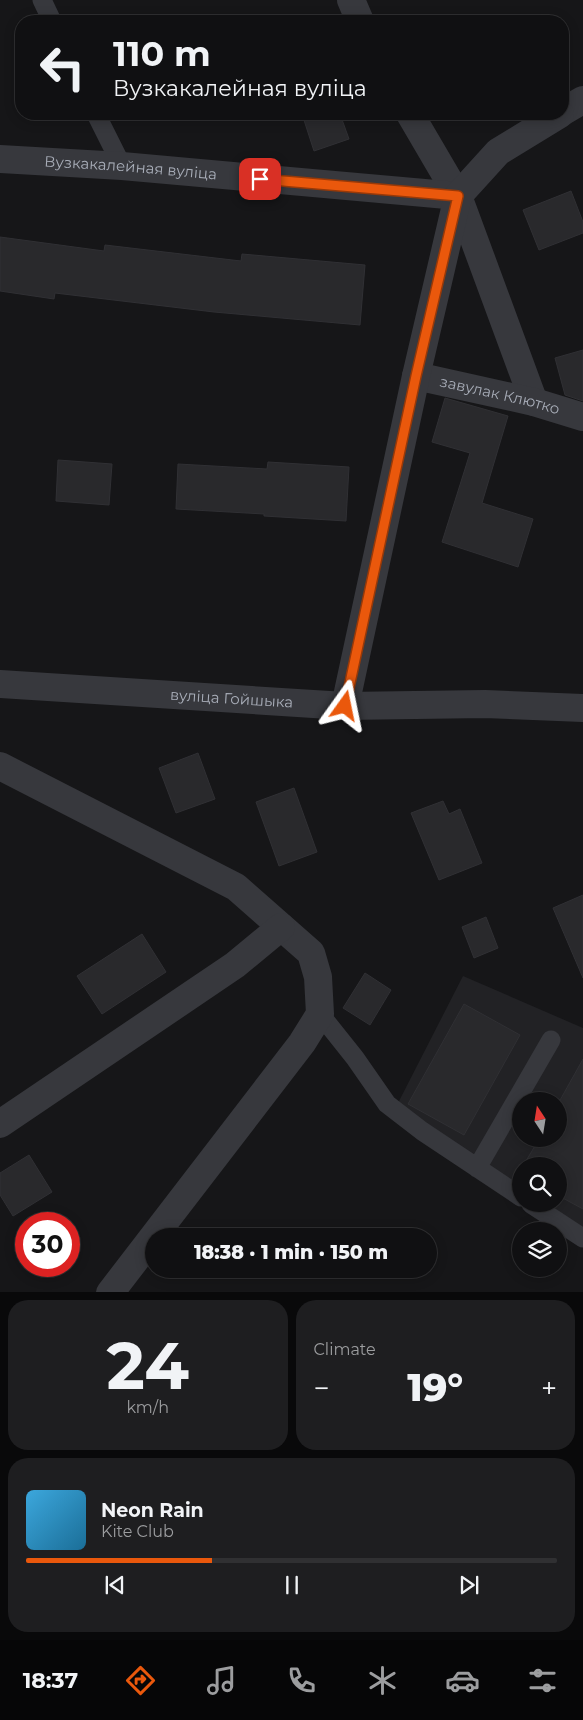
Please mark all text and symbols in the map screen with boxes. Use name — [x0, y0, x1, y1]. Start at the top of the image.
text: 110 m — [113, 32, 211, 75]
icon: left — [30, 35, 95, 100]
text: Вузкакалейная вуліца — [113, 75, 367, 102]
street label: Вузкакалейная вуліца — [44, 152, 218, 183]
pin — [239, 158, 281, 200]
icon: arrive — [246, 165, 274, 193]
street label: завулак Клютко — [438, 372, 562, 418]
position arrow — [318, 679, 370, 731]
street label: вуліца Гойшыка — [169, 685, 294, 712]
north arrow — [512, 1092, 568, 1148]
map controls — [512, 1092, 567, 1277]
button: search — [512, 1157, 567, 1212]
speed limit sign: 30 — [15, 1212, 80, 1277]
button: layers — [512, 1222, 567, 1277]
text: 18:38 · 1 min · 150 m — [194, 1241, 388, 1264]
text: 24 — [107, 1326, 189, 1405]
text: Climate — [314, 1340, 376, 1359]
text: 19° — [407, 1364, 463, 1411]
text: − — [314, 1371, 330, 1405]
text: + — [541, 1371, 557, 1405]
text: km/h — [126, 1398, 169, 1417]
text: Neon Rain — [101, 1499, 204, 1522]
text: Kite Club — [101, 1522, 174, 1541]
icon: previous — [101, 1571, 129, 1599]
icon: pause — [278, 1571, 306, 1599]
icon: next — [455, 1571, 483, 1599]
icon: directions — [123, 1663, 158, 1698]
icon: music — [204, 1663, 239, 1698]
icon: phone — [284, 1663, 319, 1698]
icon: climate — [365, 1663, 400, 1698]
icon: car — [445, 1663, 480, 1698]
icon: filters — [525, 1663, 560, 1698]
text: 18:37 — [23, 1667, 78, 1694]

